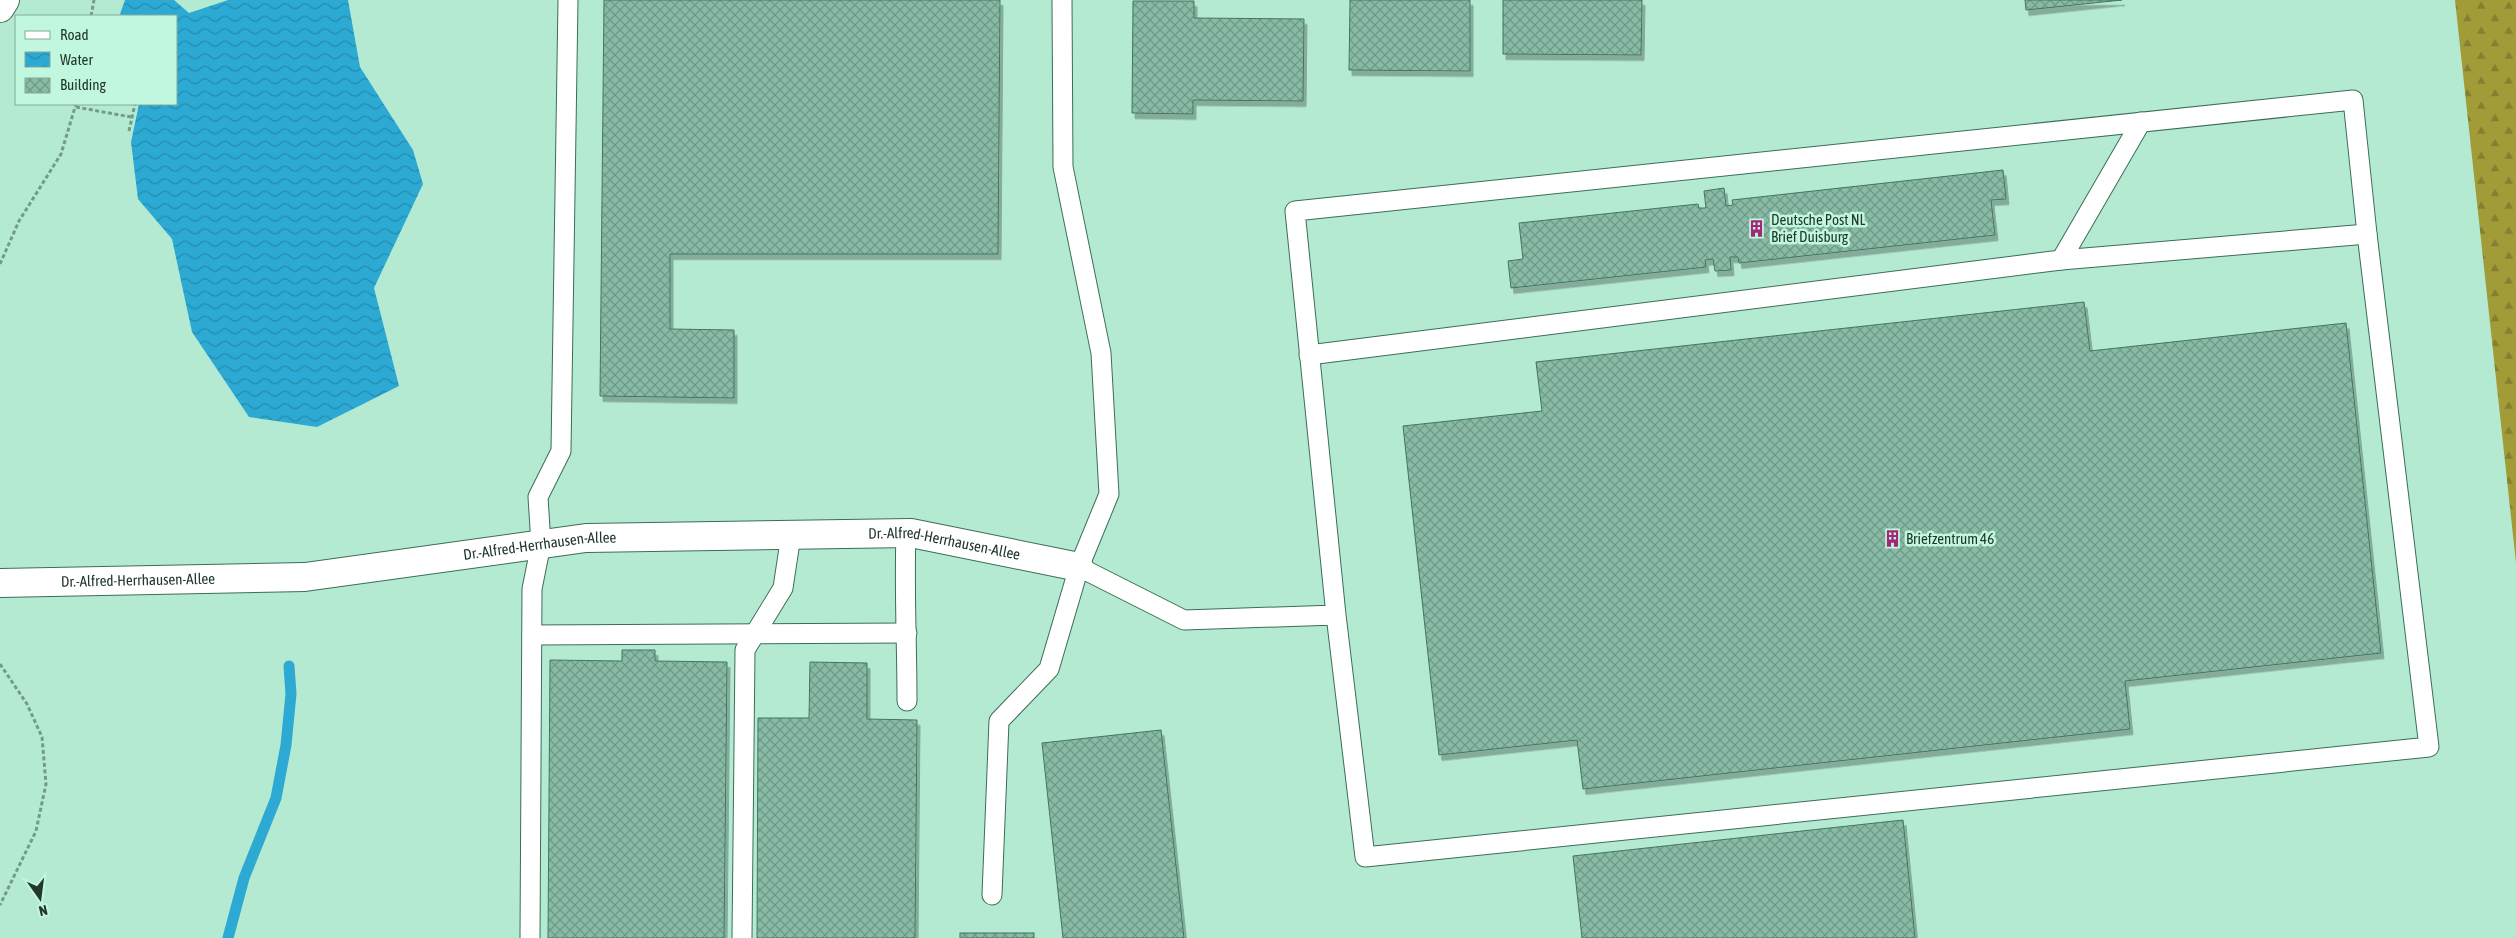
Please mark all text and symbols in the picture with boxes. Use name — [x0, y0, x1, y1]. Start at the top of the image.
legend — [15, 15, 178, 105]
text: Road — [60, 26, 89, 43]
text: Water — [60, 51, 93, 68]
text: Building — [60, 76, 106, 93]
place label: Deutsche Post NL Brief Duisburg — [1771, 211, 1866, 245]
building icon: Deutsche Post NL Brief Duisburg — [1747, 219, 1767, 239]
street label: Dr.-Alfred-Herrhausen-Allee — [868, 524, 1022, 563]
street label: Dr.-Alfred-Herrhausen-Allee — [462, 529, 617, 563]
building icon: Briefzentrum 46 — [1882, 529, 1902, 549]
place label: Briefzentrum 46 — [1906, 530, 1994, 547]
street label: Dr.-Alfred-Herrhausen-Allee — [61, 570, 215, 590]
north arrow — [15, 873, 65, 923]
text: N — [37, 902, 49, 919]

